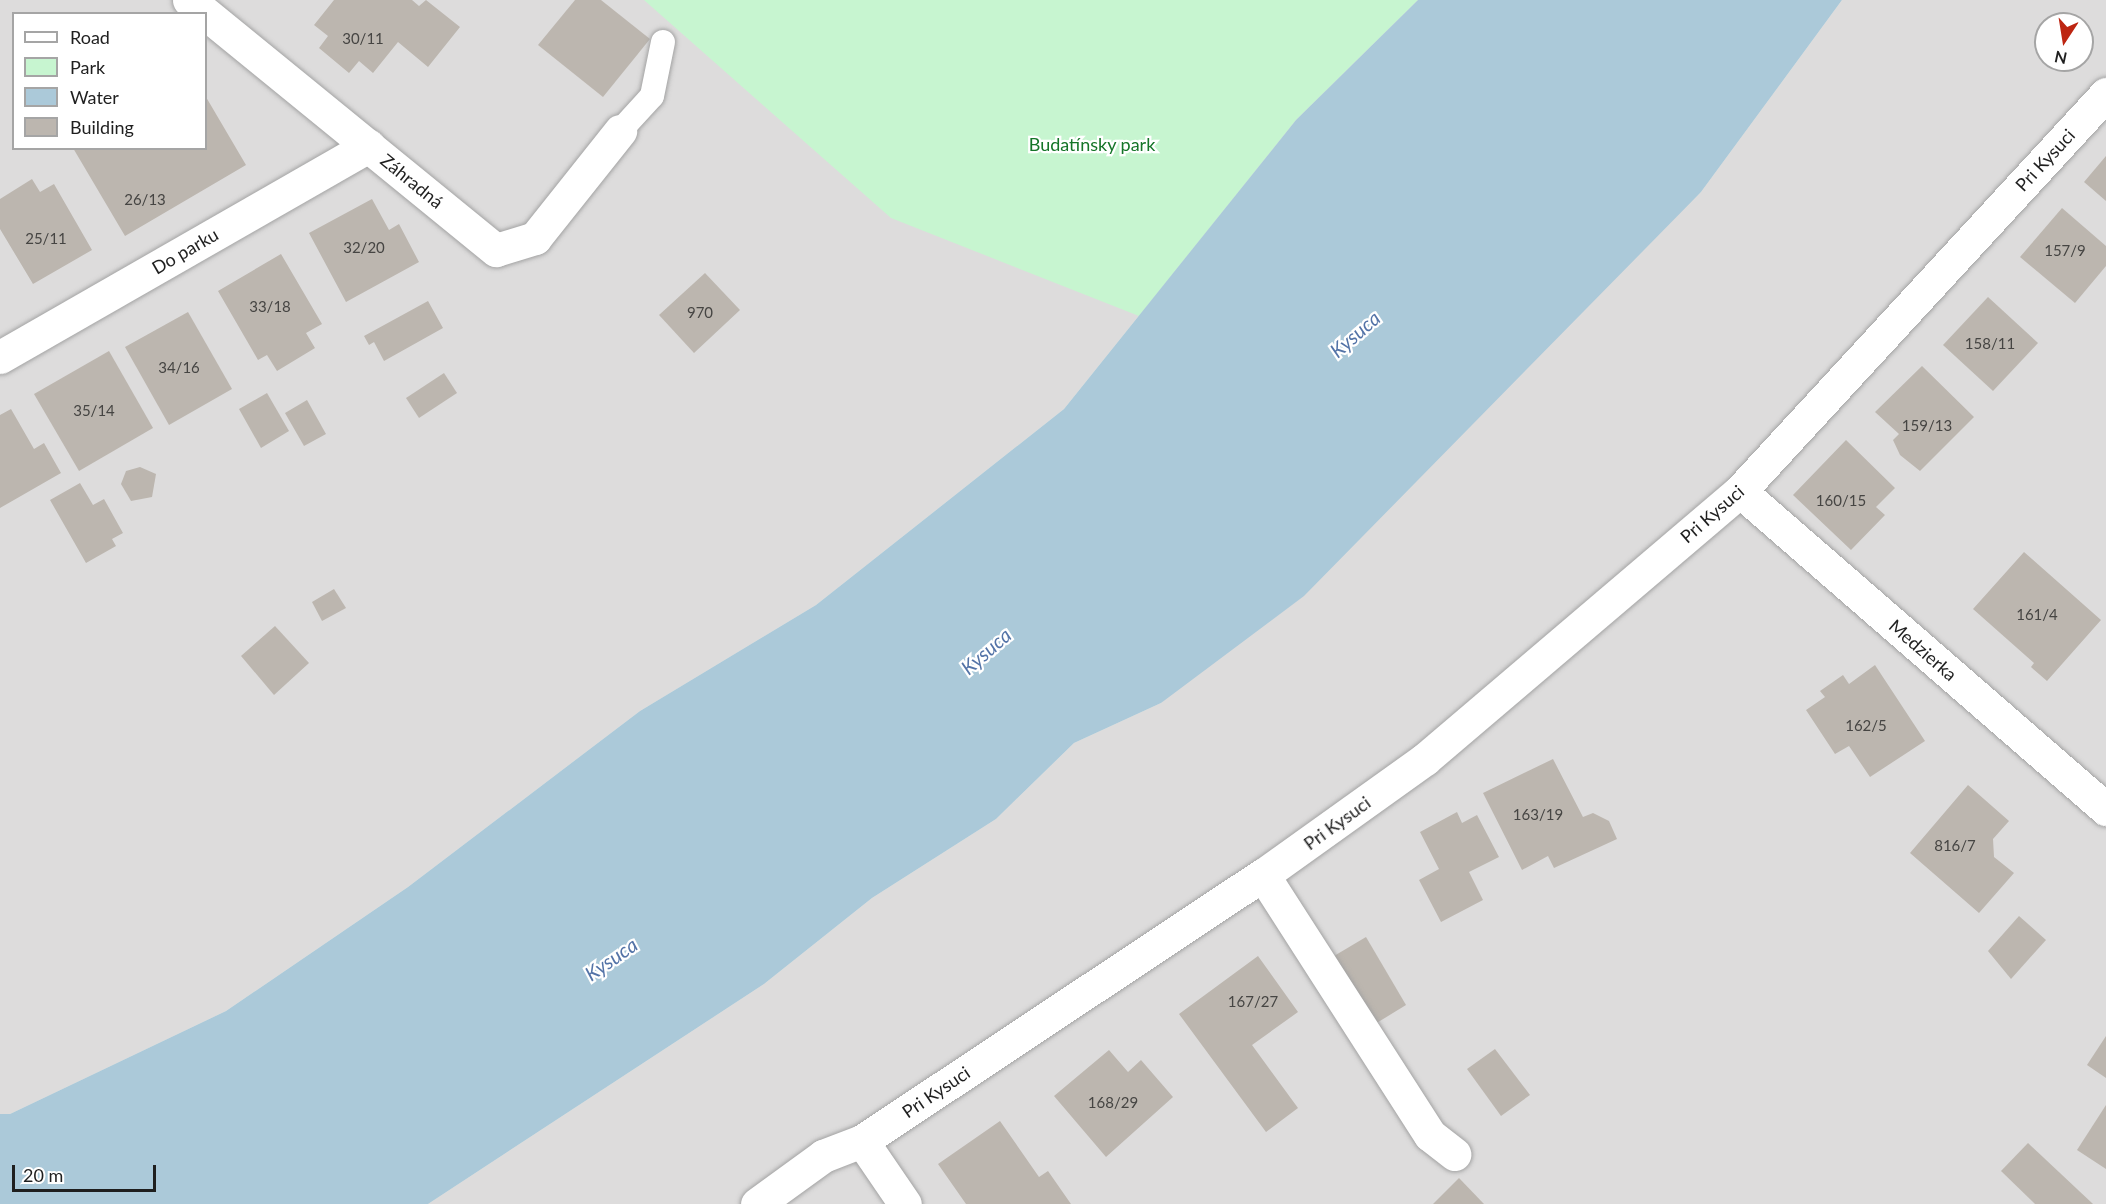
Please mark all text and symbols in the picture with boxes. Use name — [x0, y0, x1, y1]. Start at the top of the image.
legend — [12, 12, 207, 150]
north arrow — [2034, 12, 2094, 72]
text: Road — [70, 26, 110, 48]
house number: 30/11 — [342, 30, 384, 48]
text: N — [2053, 48, 2069, 69]
text: Park — [70, 56, 105, 78]
text: Water — [70, 86, 119, 108]
text: Building — [70, 116, 134, 138]
street label: Pri Kysuci — [2011, 124, 2079, 196]
park label: Budatínsky park — [1028, 133, 1156, 155]
street label: Záhradná — [376, 149, 448, 213]
house number: 26/13 — [124, 191, 166, 209]
street label: Do parku — [148, 223, 222, 279]
house number: 25/11 — [25, 230, 67, 248]
house number: 32/20 — [343, 239, 385, 257]
house number: 157/9 — [2044, 242, 2086, 260]
house number: 33/18 — [249, 298, 291, 316]
house number: 970 — [687, 304, 713, 322]
water label: Kysuca — [1325, 306, 1385, 362]
house number: 158/11 — [1965, 335, 2015, 353]
house number: 34/16 — [158, 359, 200, 377]
house number: 35/14 — [73, 402, 115, 420]
house number: 159/13 — [1902, 417, 1952, 435]
street label: Pri Kysuci — [1676, 481, 1748, 547]
house number: 160/15 — [1816, 492, 1866, 510]
house number: 161/4 — [2016, 606, 2058, 624]
street label: Medzierka — [1885, 615, 1961, 685]
water label: Kysuca — [956, 623, 1016, 679]
house number: 162/5 — [1845, 717, 1887, 735]
street label: Pri Kysuci — [1300, 792, 1374, 854]
house number: 163/19 — [1513, 806, 1563, 824]
house number: 816/7 — [1934, 837, 1976, 855]
water label: Kysuca — [580, 932, 642, 986]
house number: 167/27 — [1228, 993, 1278, 1011]
street label: Pri Kysuci — [898, 1062, 974, 1122]
house number: 168/29 — [1088, 1094, 1138, 1112]
scale bar — [15, 1153, 159, 1191]
text: 20 m — [23, 1164, 63, 1186]

